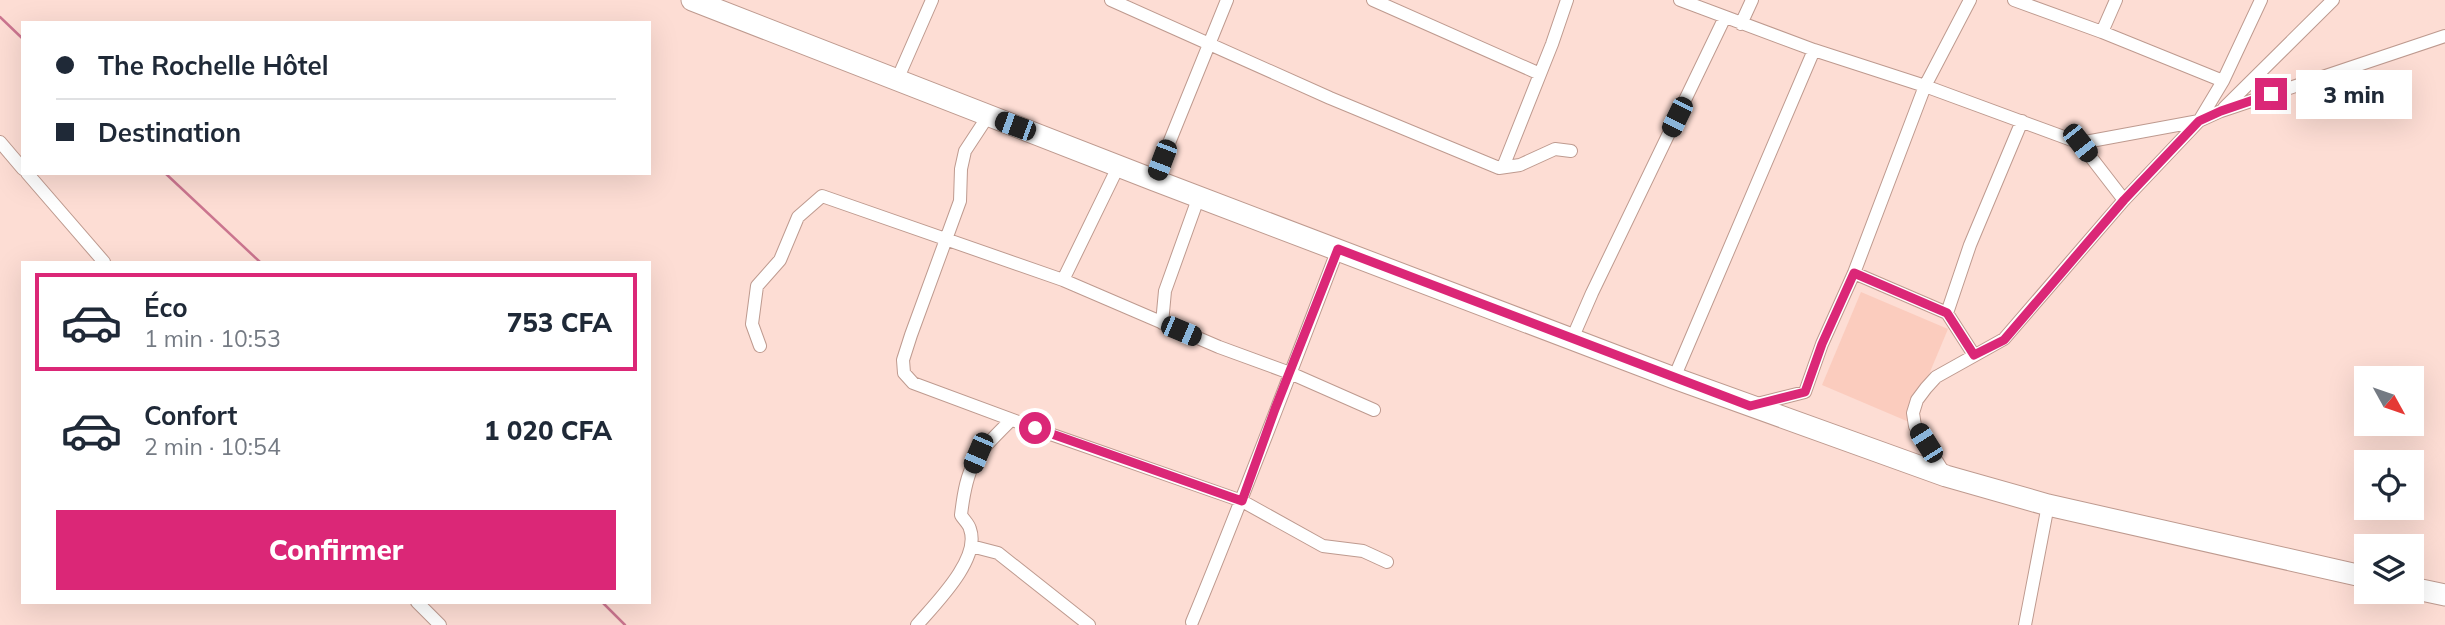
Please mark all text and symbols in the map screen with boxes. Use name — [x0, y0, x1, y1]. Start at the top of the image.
text: The Rochelle Hôtel — [98, 49, 329, 82]
callout: 3 min — [2296, 70, 2411, 119]
route end — [2255, 78, 2287, 110]
text: 3 min — [2323, 80, 2385, 109]
car — [1659, 94, 1696, 140]
car — [992, 109, 1039, 143]
text: Destination — [98, 116, 241, 149]
car — [2059, 120, 2102, 166]
car — [1145, 137, 1180, 183]
icon: car — [60, 291, 123, 354]
text: Éco — [144, 291, 188, 324]
text: 753 CFA — [507, 306, 612, 339]
car — [1158, 313, 1205, 349]
text: 1 min · 10:53 — [144, 324, 281, 353]
north arrow — [2354, 366, 2424, 436]
map controls — [2354, 366, 2424, 604]
icon: car — [60, 399, 123, 462]
text: Confort — [144, 399, 237, 432]
route start — [1019, 412, 1051, 444]
text: 1 020 CFA — [484, 414, 612, 447]
car — [1906, 420, 1947, 466]
car — [961, 430, 996, 476]
text: 2 min · 10:54 — [144, 432, 281, 461]
button: locate — [2354, 450, 2424, 520]
button: Confirmer — [56, 510, 616, 590]
button: layers — [2354, 534, 2424, 604]

